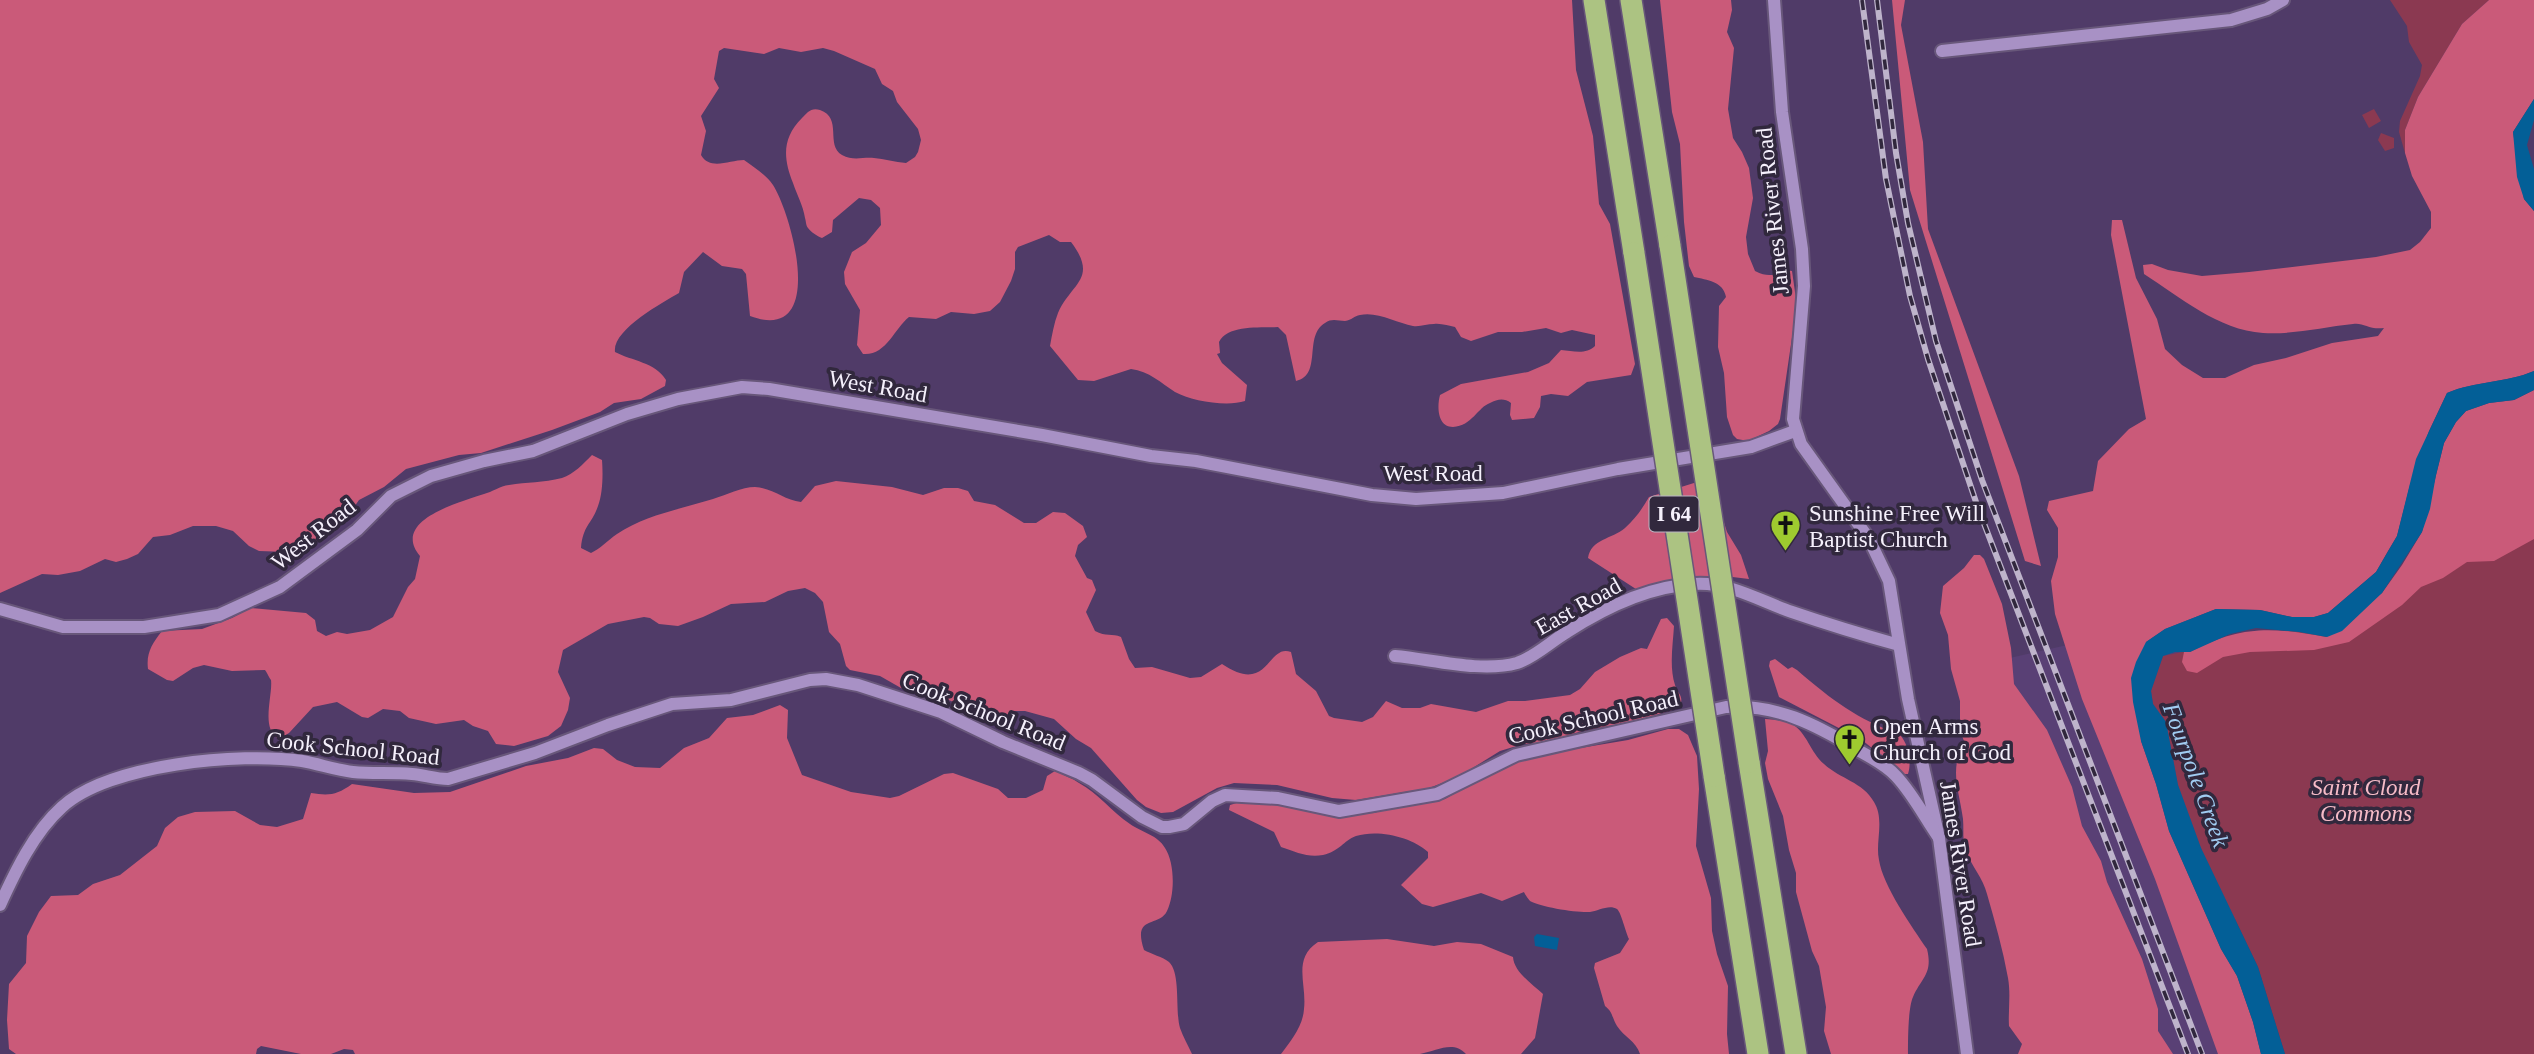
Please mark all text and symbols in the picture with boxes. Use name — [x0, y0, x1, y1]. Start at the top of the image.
street label: James River Road — [1751, 126, 1794, 295]
street label: West Road — [827, 366, 930, 408]
street label: West Road — [1383, 461, 1483, 486]
street label: West Road — [266, 494, 361, 575]
road number: I 64 — [1650, 496, 1698, 532]
place label: Sunshine Free Will Baptist Church — [1809, 501, 1985, 552]
church icon: Sunshine Free Will Baptist Church — [1769, 509, 1803, 553]
street label: East Road — [1531, 573, 1626, 640]
street label: Cook School Road — [899, 667, 1070, 756]
street label: Cook School Road — [1506, 686, 1681, 749]
water label: Fourpole Creek — [2157, 698, 2234, 851]
place label: Open Arms Church of God — [1873, 714, 2011, 765]
church icon: Open Arms Church of God — [1833, 722, 1867, 766]
street label: Cook School Road — [265, 727, 441, 770]
park label: Saint Cloud Commons — [2311, 775, 2421, 826]
street label: James River Road — [1935, 779, 1986, 949]

